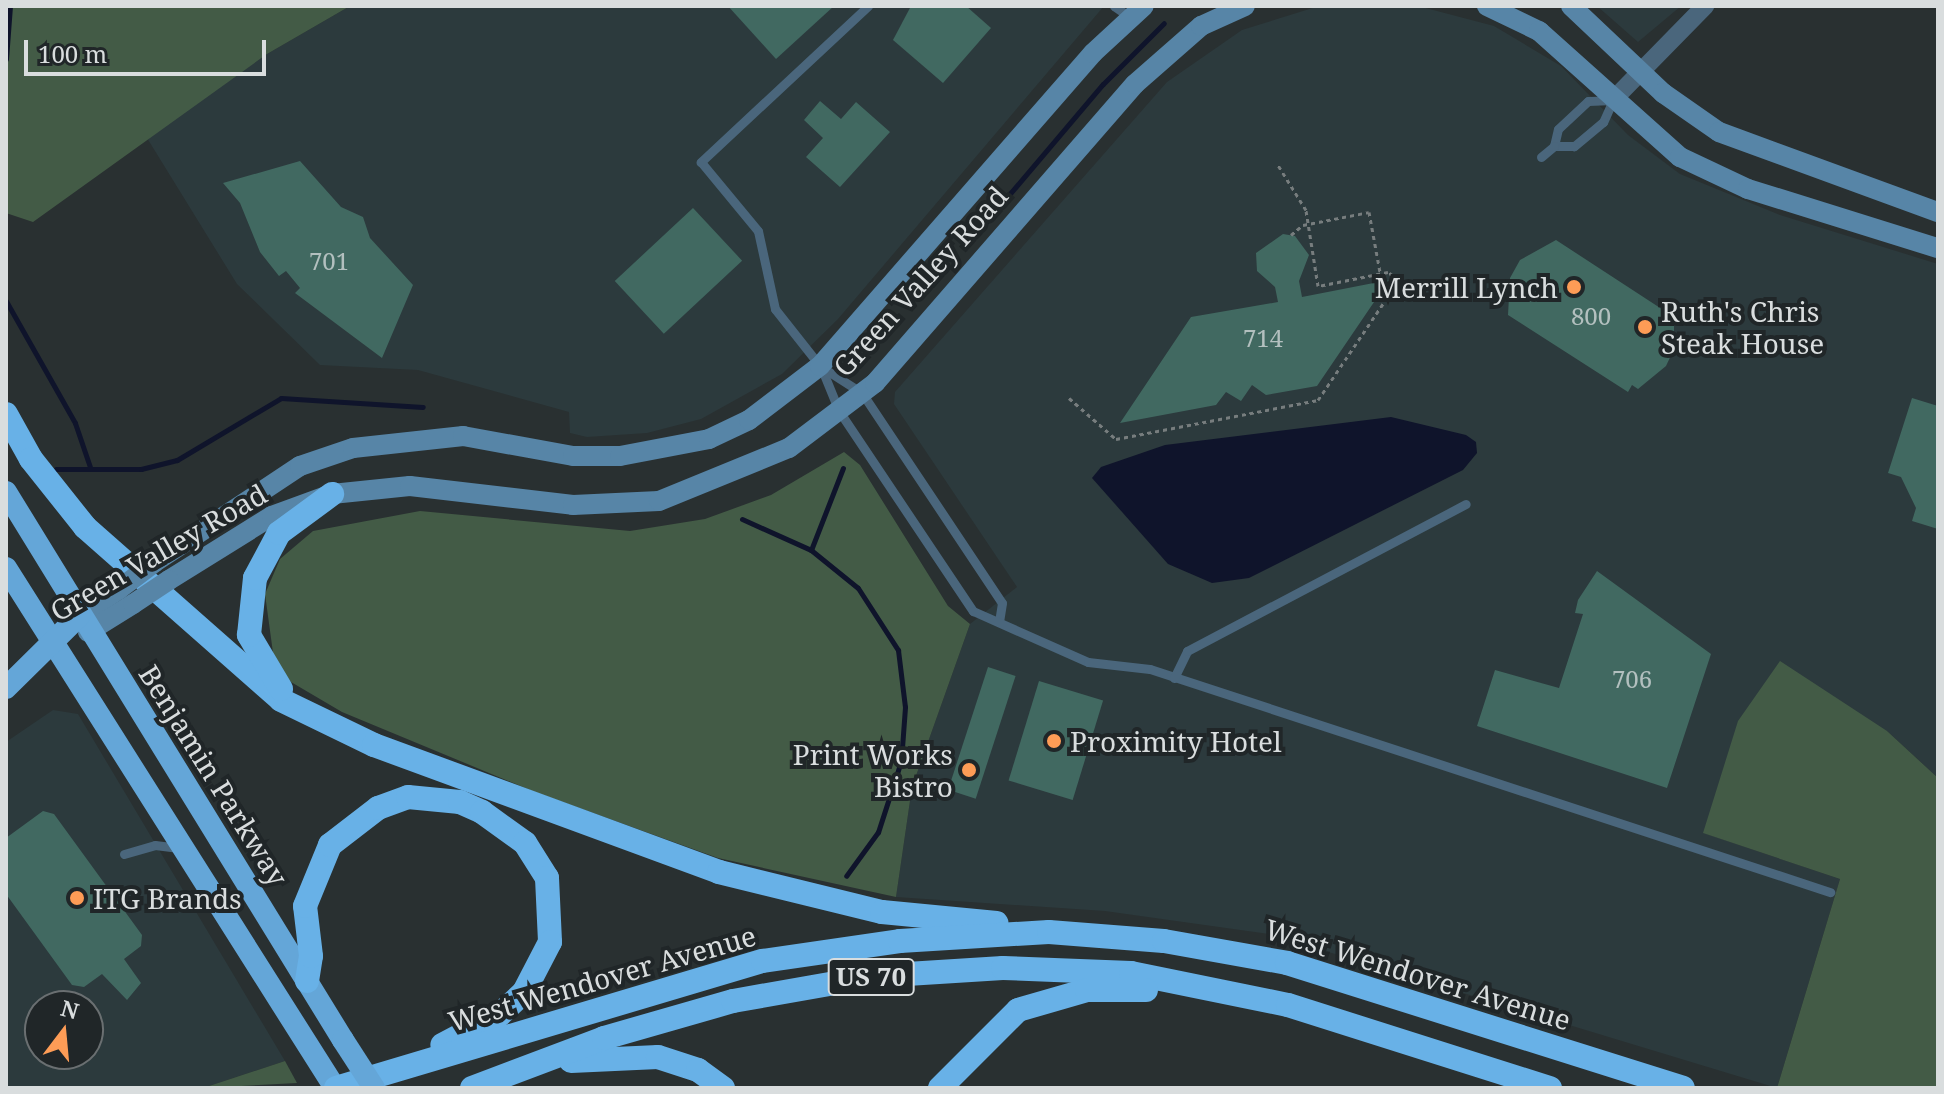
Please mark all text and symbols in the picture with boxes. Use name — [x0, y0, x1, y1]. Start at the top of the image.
scale bar — [28, 24, 270, 74]
text: 100 m — [38, 37, 107, 70]
street label: Green Valley Road — [826, 179, 1014, 383]
house number: 701 — [309, 247, 349, 275]
place label: Merrill Lynch — [1375, 270, 1558, 304]
marker: Merrill Lynch — [1565, 278, 1583, 296]
place label: Ruth's Chris Steak House — [1661, 294, 1824, 360]
house number: 800 — [1571, 302, 1611, 330]
marker: Ruth's Chris Steak House — [1636, 318, 1654, 336]
house number: 714 — [1243, 324, 1283, 352]
street label: Green Valley Road — [44, 476, 272, 628]
street label: Benjamin Parkway — [133, 659, 295, 891]
house number: 706 — [1612, 665, 1652, 693]
place label: Proximity Hotel — [1070, 724, 1282, 758]
marker: Proximity Hotel — [1045, 732, 1063, 750]
place label: Print Works Bistro — [793, 737, 953, 803]
marker: Print Works Bistro — [960, 761, 978, 779]
place label: ITG Brands — [93, 881, 242, 915]
marker: ITG Brands — [68, 889, 86, 907]
street label: West Wendover Avenue — [1261, 911, 1575, 1037]
street label: West Wendover Avenue — [444, 918, 760, 1038]
road number: US 70 — [827, 955, 915, 999]
north arrow — [24, 990, 104, 1070]
text: N — [58, 992, 83, 1026]

